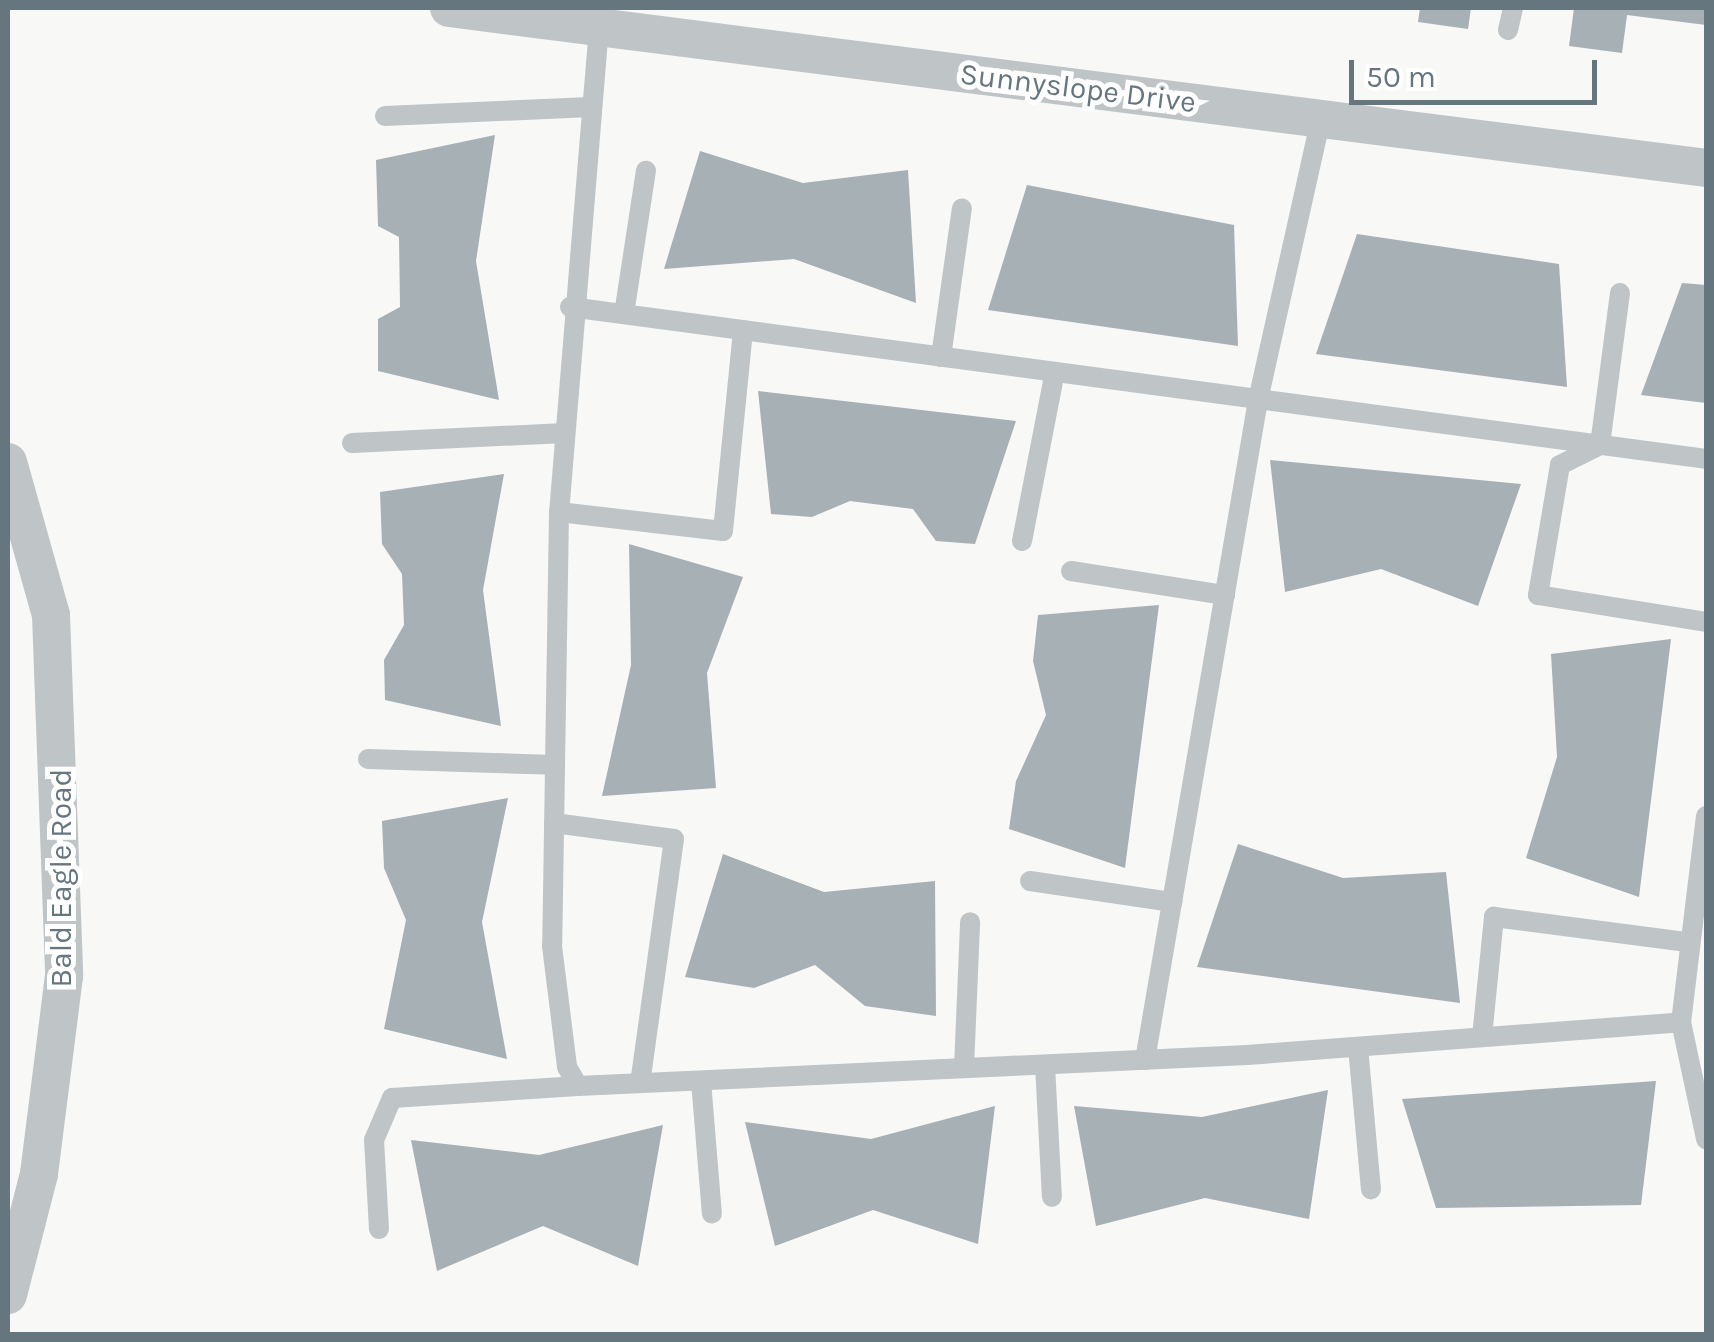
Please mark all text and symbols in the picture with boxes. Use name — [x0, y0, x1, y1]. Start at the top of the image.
scale bar — [1354, 40, 1602, 102]
street label: Sunnyslope Drive — [958, 56, 1198, 120]
text: 50 m — [1366, 59, 1436, 95]
street label: Bald Eagle Road — [43, 769, 79, 987]

